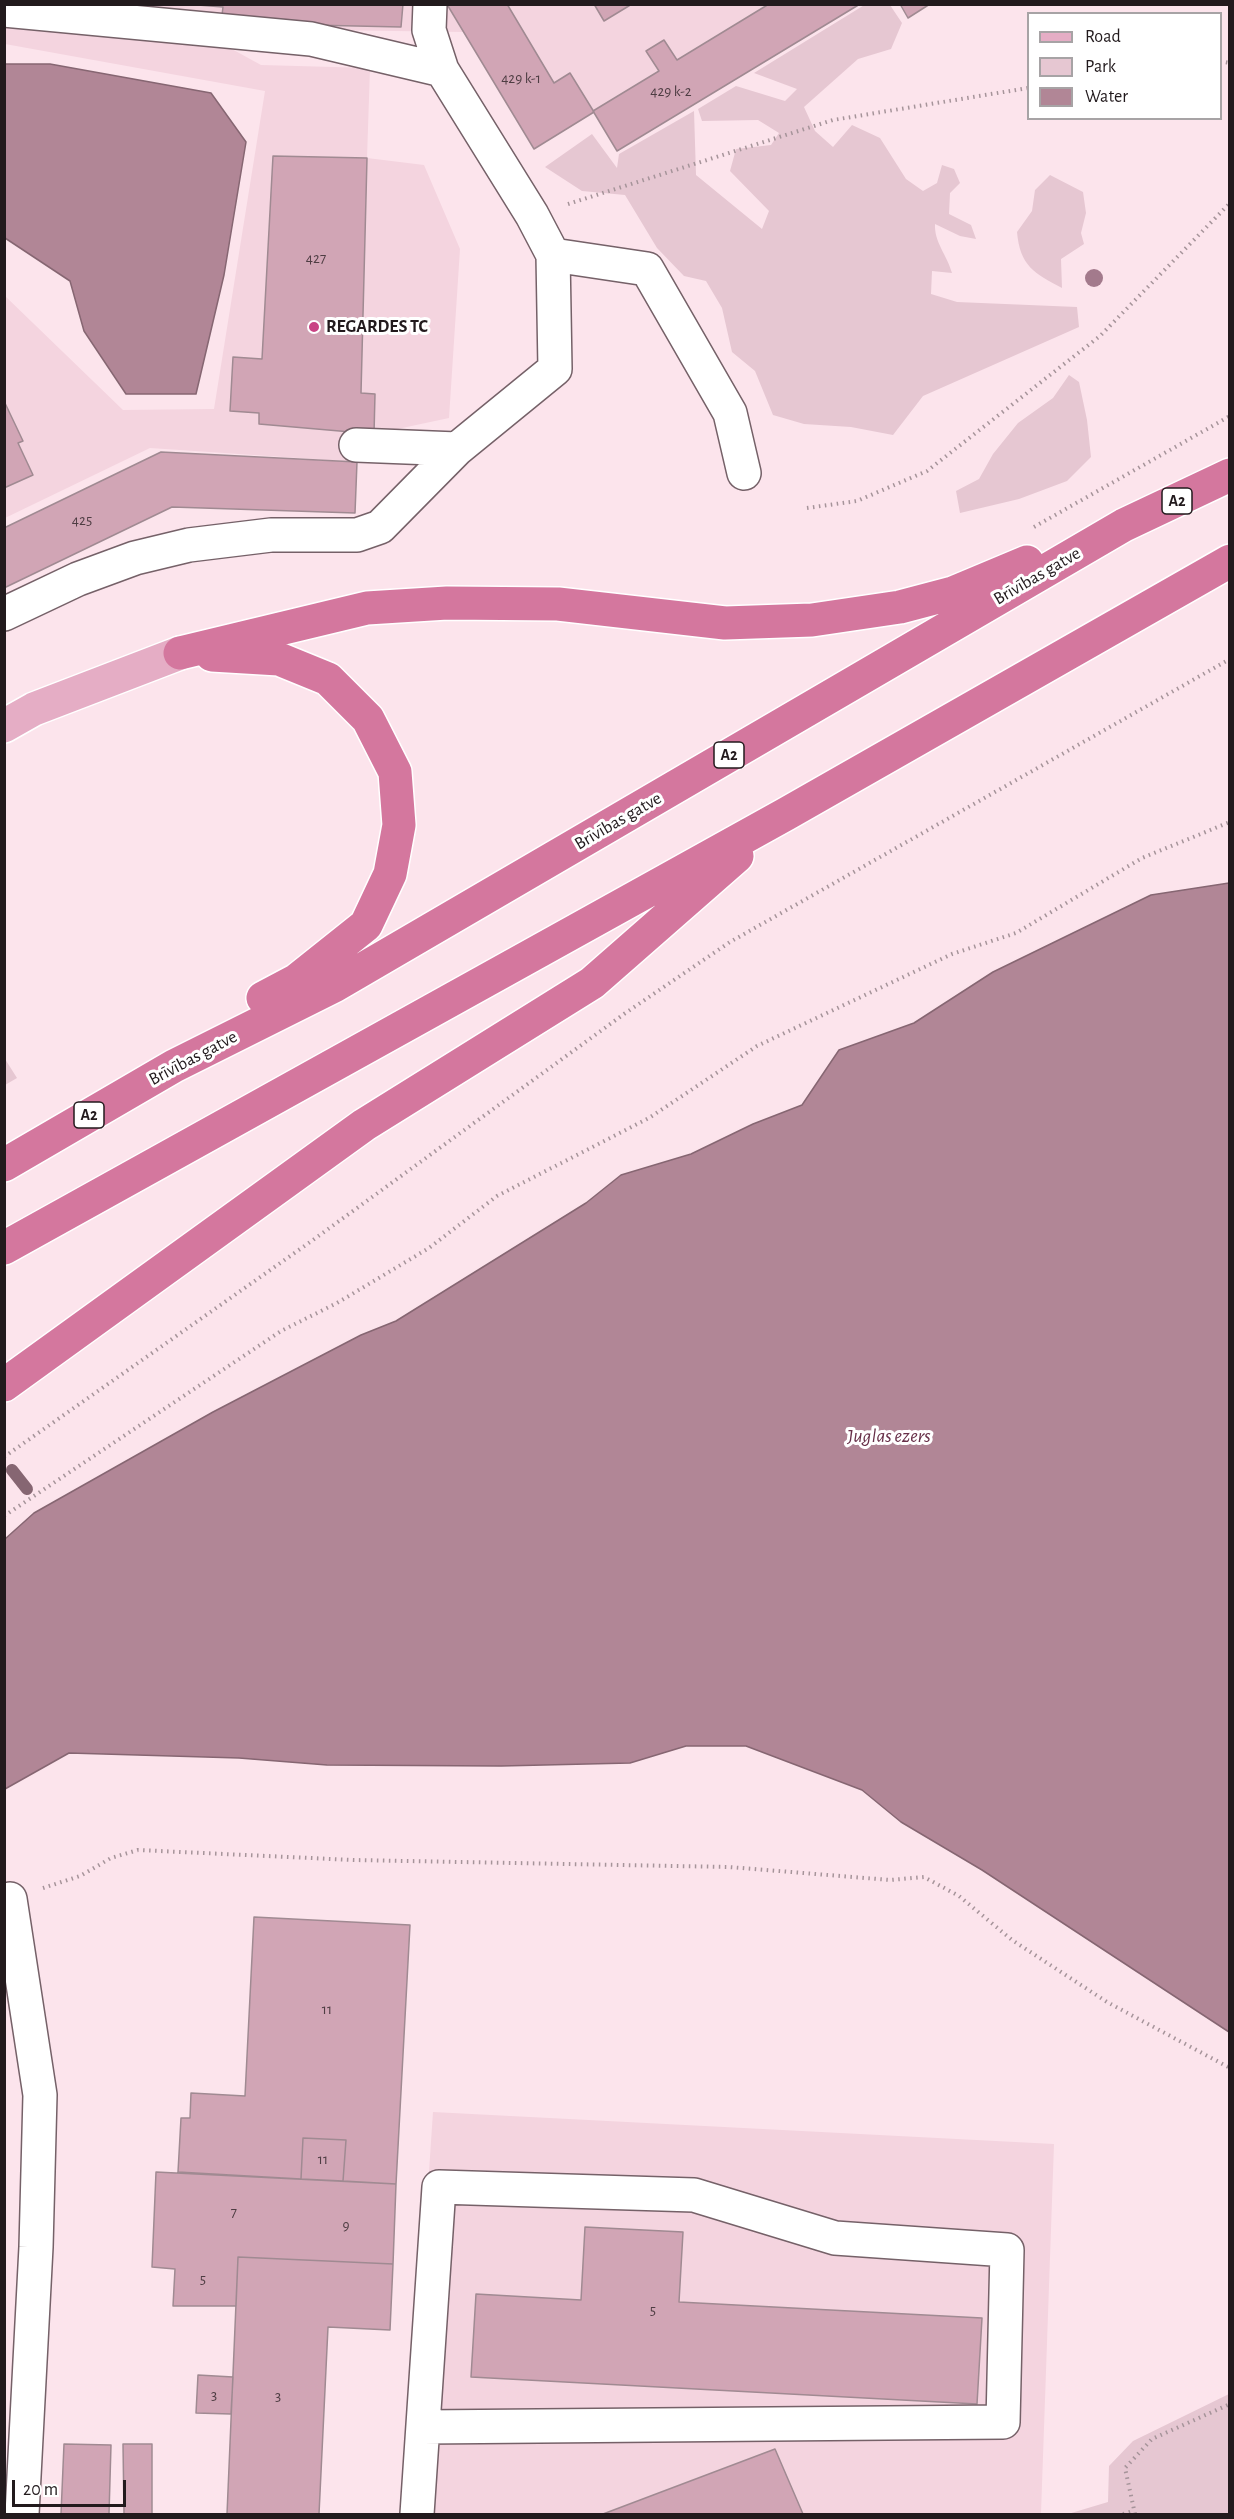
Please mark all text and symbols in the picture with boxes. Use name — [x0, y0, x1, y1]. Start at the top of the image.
legend — [1027, 12, 1222, 120]
text: Road — [1085, 28, 1121, 46]
text: Park — [1085, 58, 1116, 76]
house number: 429 k-1 — [501, 69, 541, 87]
house number: 429 k-2 — [650, 82, 692, 100]
text: Water — [1085, 88, 1128, 106]
house number: 427 — [306, 249, 326, 267]
place label: REGARDES TC — [326, 316, 428, 338]
marker: REGARDES TC — [307, 320, 321, 334]
road number: A2 — [1162, 488, 1192, 514]
house number: 425 — [72, 511, 92, 529]
street label: Brīvības gatve — [990, 542, 1084, 610]
road number: A2 — [714, 742, 744, 768]
street label: Brīvības gatve — [571, 787, 665, 855]
street label: Brīvības gatve — [145, 1026, 241, 1090]
road number: A2 — [74, 1102, 104, 1128]
water label: Juglas ezers — [847, 1424, 931, 1448]
house number: 11 — [322, 2000, 332, 2018]
house number: 11 — [318, 2150, 328, 2168]
house number: 7 — [231, 2203, 237, 2221]
house number: 9 — [342, 2216, 350, 2234]
house number: 5 — [200, 2270, 206, 2288]
house number: 5 — [650, 2301, 656, 2319]
house number: 3 — [211, 2386, 217, 2404]
house number: 3 — [275, 2387, 281, 2405]
scale bar — [15, 2468, 129, 2506]
text: 20 m — [23, 2481, 58, 2499]

